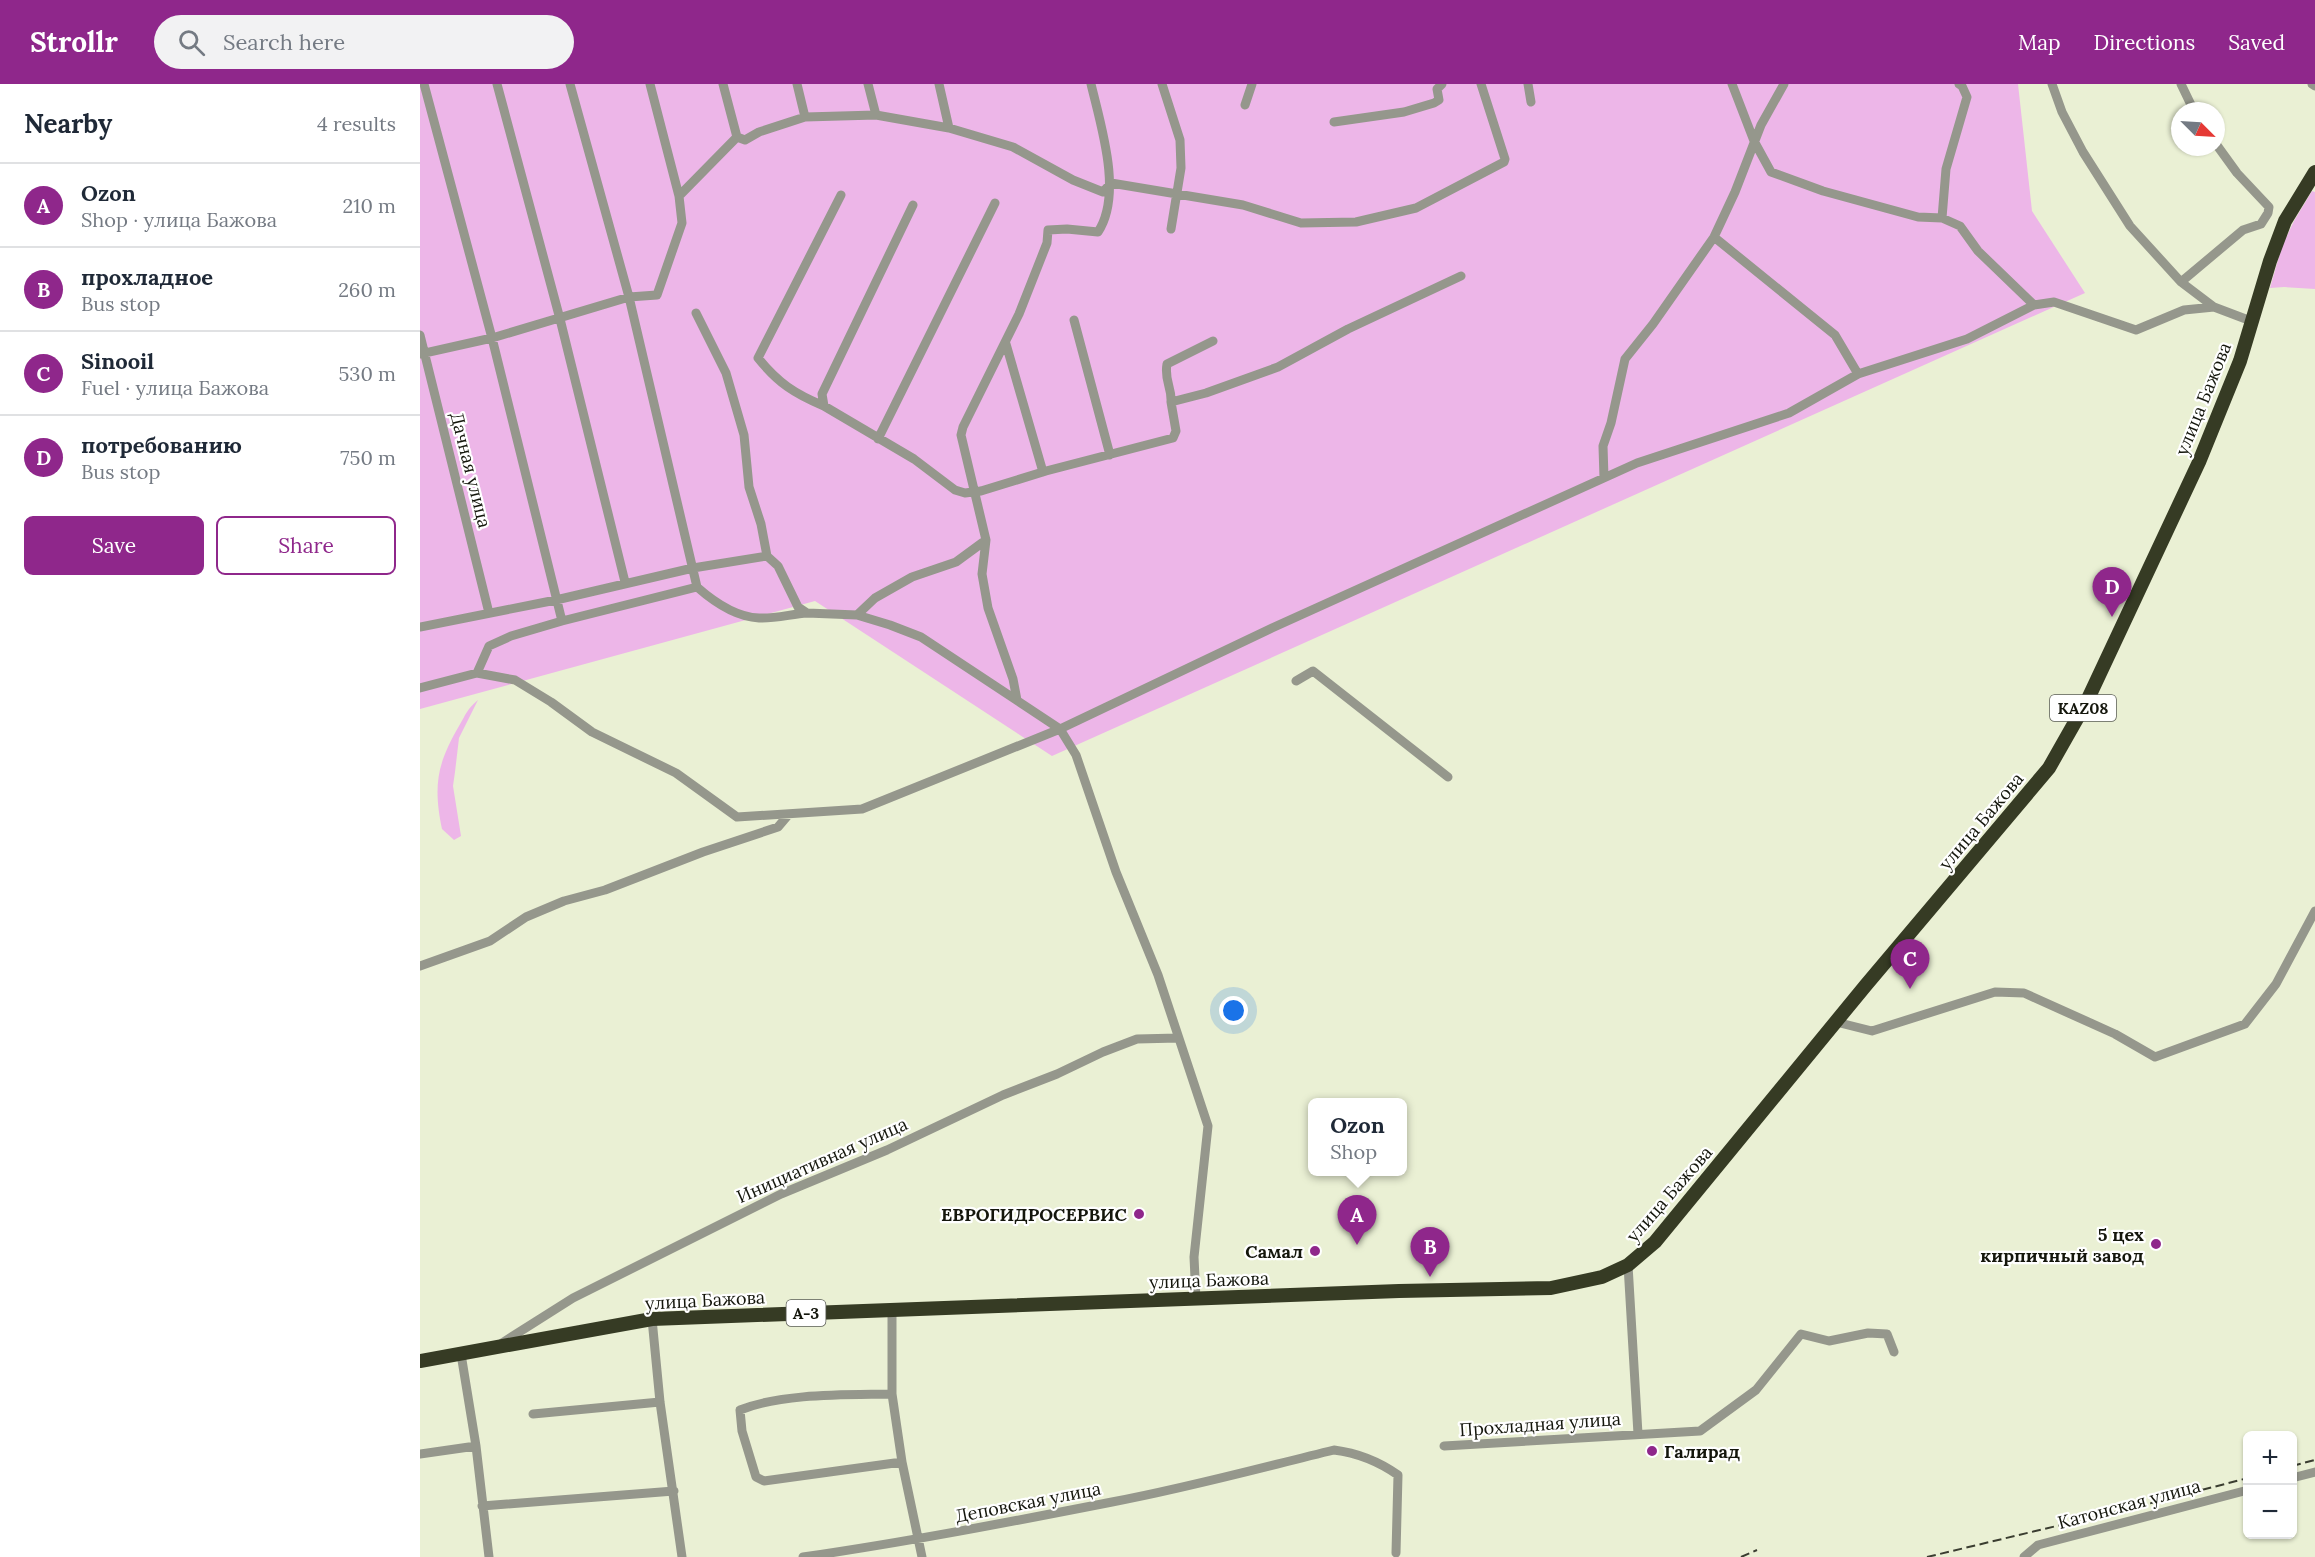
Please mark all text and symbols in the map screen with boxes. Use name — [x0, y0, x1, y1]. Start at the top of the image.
search box — [154, 15, 574, 69]
text: Strollr — [30, 24, 118, 60]
icon: search — [175, 26, 208, 59]
text: Search here — [223, 28, 345, 56]
text: Map — [2018, 29, 2061, 56]
text: Directions — [2094, 29, 2195, 56]
text: Saved — [2228, 29, 2285, 56]
north arrow — [2171, 102, 2225, 156]
text: Nearby — [24, 107, 112, 140]
text: 4 results — [317, 111, 396, 136]
text: Ozon — [81, 179, 136, 207]
text: A — [37, 193, 50, 218]
text: 210 m — [342, 193, 396, 218]
text: Shop · улица Бажова — [81, 207, 277, 232]
text: прохладное — [81, 263, 213, 291]
text: B — [37, 277, 50, 302]
text: 260 m — [338, 277, 396, 302]
text: Bus stop — [81, 291, 160, 316]
street label: улица Бажова — [2170, 339, 2236, 459]
text: Sinooil — [81, 347, 154, 375]
text: C — [37, 361, 50, 386]
text: 530 m — [338, 361, 396, 386]
text: Fuel · улица Бажова — [81, 375, 269, 400]
street label: Дачная улица — [446, 410, 496, 530]
text: потребованию — [81, 431, 242, 459]
text: D — [36, 445, 51, 470]
text: 750 m — [340, 445, 396, 470]
text: Bus stop — [81, 459, 160, 484]
button: Save — [24, 516, 204, 575]
button: Share — [216, 516, 396, 575]
pin: D — [2092, 568, 2132, 617]
road number: KAZ08 — [2050, 695, 2116, 721]
street label: улица Бажова — [1934, 768, 2028, 874]
pin: C — [1890, 940, 1930, 989]
your location — [1219, 996, 1248, 1025]
popup — [1308, 1098, 1407, 1176]
text: Ozon — [1330, 1111, 1385, 1139]
street label: Инициативная улица — [733, 1112, 911, 1208]
text: Shop — [1330, 1139, 1377, 1164]
street label: улица Бажова — [1621, 1141, 1717, 1247]
pin: A — [1338, 1196, 1376, 1245]
place label: ЕВРОГИДРОСЕРВИС — [941, 1203, 1128, 1226]
marker: ЕВРОГИДРОСЕРВИС — [1132, 1207, 1146, 1221]
place label: 5 цех кирпичный завод — [1981, 1223, 2144, 1267]
pin: B — [1410, 1228, 1450, 1277]
marker: 5 цех кирпичный завод — [2149, 1237, 2163, 1251]
place label: Самал — [1245, 1240, 1303, 1263]
marker: Самал — [1308, 1244, 1322, 1258]
street label: улица Бажова — [1149, 1266, 1269, 1294]
street label: улица Бажова — [644, 1285, 766, 1315]
road number: A-3 — [786, 1300, 826, 1326]
street label: Прохладная улица — [1458, 1407, 1622, 1441]
map controls — [2243, 1431, 2297, 1539]
button: + — [2243, 1431, 2297, 1485]
place label: Галирад — [1664, 1440, 1740, 1463]
marker: Галирад — [1645, 1444, 1659, 1458]
street label: Катонская улица — [2055, 1474, 2203, 1534]
street label: Деповская улица — [953, 1477, 1103, 1527]
button: − — [2243, 1485, 2297, 1539]

